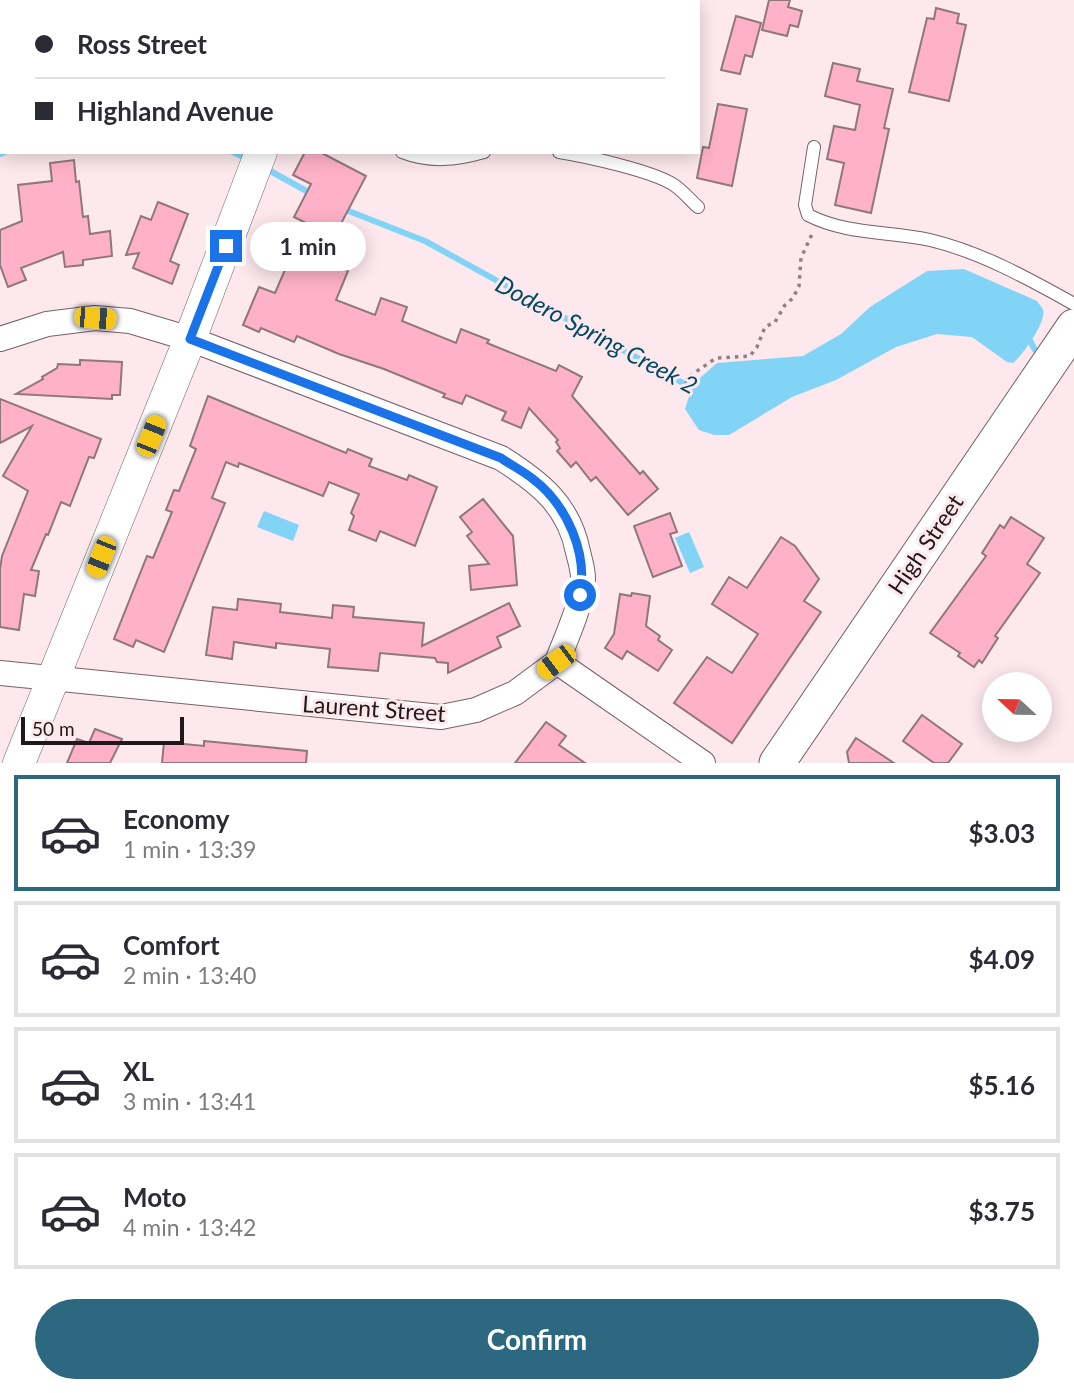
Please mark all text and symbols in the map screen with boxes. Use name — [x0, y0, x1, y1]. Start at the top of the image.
text: Ross Street — [77, 28, 207, 60]
text: Highland Avenue — [77, 95, 274, 127]
callout: 1 min — [250, 222, 366, 270]
route end — [210, 230, 242, 262]
text: 1 min — [279, 232, 337, 260]
water label: Dodero Spring Creek 2 — [491, 269, 703, 399]
car — [74, 306, 117, 330]
car — [134, 413, 169, 459]
street label: High Street — [881, 488, 969, 599]
car — [84, 534, 119, 580]
route start — [564, 579, 596, 611]
car — [533, 641, 580, 683]
north arrow — [982, 672, 1052, 742]
map controls — [982, 672, 1052, 742]
street label: Laurent Street — [301, 689, 447, 727]
scale bar — [21, 714, 184, 746]
text: 50 m — [32, 717, 75, 740]
icon: car — [39, 802, 102, 865]
text: Economy — [123, 803, 229, 835]
text: $3.03 — [969, 817, 1035, 849]
text: 1 min · 13:39 — [123, 835, 256, 863]
icon: car — [39, 928, 102, 991]
text: Comfort — [123, 929, 220, 961]
text: $4.09 — [969, 943, 1035, 975]
text: 2 min · 13:40 — [123, 961, 256, 989]
icon: car — [39, 1054, 102, 1117]
text: XL — [123, 1055, 154, 1087]
text: $5.16 — [969, 1069, 1035, 1101]
text: 3 min · 13:41 — [123, 1087, 256, 1115]
icon: car — [39, 1180, 102, 1243]
text: Moto — [123, 1181, 186, 1213]
text: $3.75 — [969, 1195, 1035, 1227]
text: 4 min · 13:42 — [123, 1213, 256, 1241]
button: Confirm — [35, 1299, 1039, 1379]

